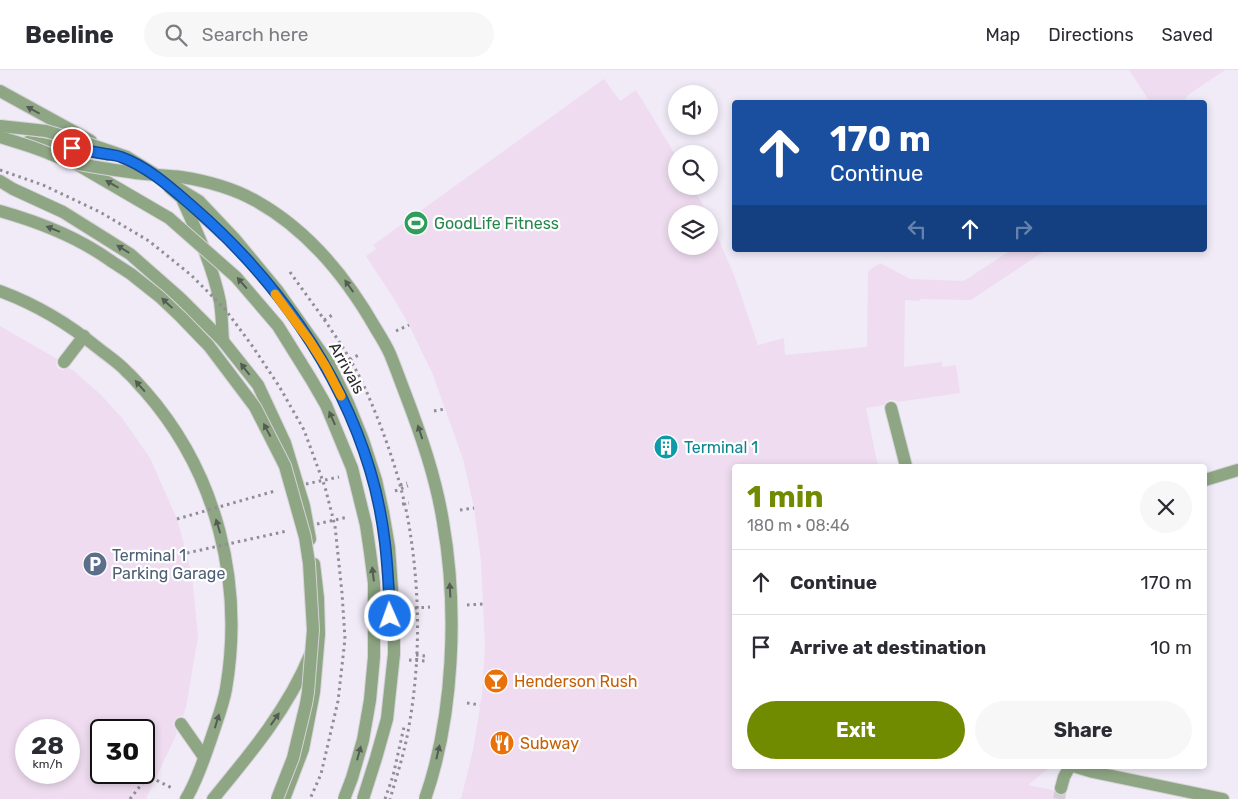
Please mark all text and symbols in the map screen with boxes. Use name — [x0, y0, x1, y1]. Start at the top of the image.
search box — [144, 12, 494, 57]
text: Beeline — [25, 21, 114, 49]
icon: search — [162, 21, 190, 49]
text: Search here — [202, 23, 308, 46]
text: Map — [985, 24, 1020, 46]
text: Directions — [1048, 24, 1134, 46]
text: Saved — [1162, 24, 1213, 46]
map controls — [668, 85, 718, 255]
button: sound — [668, 85, 718, 135]
one-way arrow — [27, 106, 40, 115]
text: 170 m — [830, 118, 931, 160]
icon: ahead — [747, 120, 812, 185]
pin — [51, 127, 93, 169]
icon: arrive — [58, 134, 86, 162]
button: search — [668, 145, 718, 195]
text: Continue — [830, 160, 923, 187]
one-way arrow — [105, 180, 118, 189]
button: layers — [668, 205, 718, 255]
sports icon: GoodLife Fitness — [403, 210, 429, 236]
place label: GoodLife Fitness — [434, 214, 559, 233]
icon: left — [903, 215, 931, 243]
icon: ahead — [956, 215, 984, 243]
icon: right — [1009, 215, 1037, 243]
one-way arrow — [46, 225, 60, 233]
one-way arrow — [116, 245, 129, 254]
one-way arrow — [236, 277, 247, 290]
one-way arrow — [344, 279, 354, 293]
one-way arrow — [161, 297, 173, 309]
street label: Arrivals — [325, 339, 369, 397]
one-way arrow — [240, 362, 250, 376]
one-way arrow — [134, 380, 146, 392]
one-way arrow — [327, 411, 335, 425]
one-way arrow — [263, 423, 272, 437]
one-way arrow — [415, 424, 423, 439]
building icon: Terminal 1 — [653, 434, 679, 460]
place label: Terminal 1 — [684, 438, 758, 457]
text: 1 min — [747, 479, 824, 515]
button: close — [1140, 481, 1192, 533]
text: 180 m · 08:46 — [747, 516, 849, 535]
one-way arrow — [214, 519, 222, 534]
place label: Terminal 1 Parking Garage — [112, 546, 225, 583]
parking icon: Terminal 1 Parking Garage — [82, 551, 108, 577]
one-way arrow — [369, 566, 377, 582]
icon: ahead — [747, 568, 775, 596]
text: Continue — [790, 571, 877, 594]
text: 170 m — [1141, 571, 1192, 594]
one-way arrow — [446, 582, 454, 598]
position arrow — [363, 589, 415, 641]
icon: arrive — [747, 633, 775, 661]
text: Arrive at destination — [790, 636, 986, 659]
text: 10 m — [1150, 636, 1192, 659]
bar icon: Henderson Rush — [483, 668, 509, 694]
place label: Henderson Rush — [514, 672, 638, 691]
button: Exit — [747, 701, 965, 759]
button: Share — [975, 701, 1192, 759]
one-way arrow — [270, 712, 280, 726]
one-way arrow — [213, 713, 221, 728]
speed limit sign: 30 — [90, 719, 155, 784]
restaurant icon: Subway — [489, 730, 515, 756]
text: 28 — [31, 731, 64, 760]
place label: Subway — [520, 734, 579, 753]
one-way arrow — [434, 744, 442, 760]
one-way arrow — [355, 745, 363, 760]
text: km/h — [33, 757, 62, 771]

